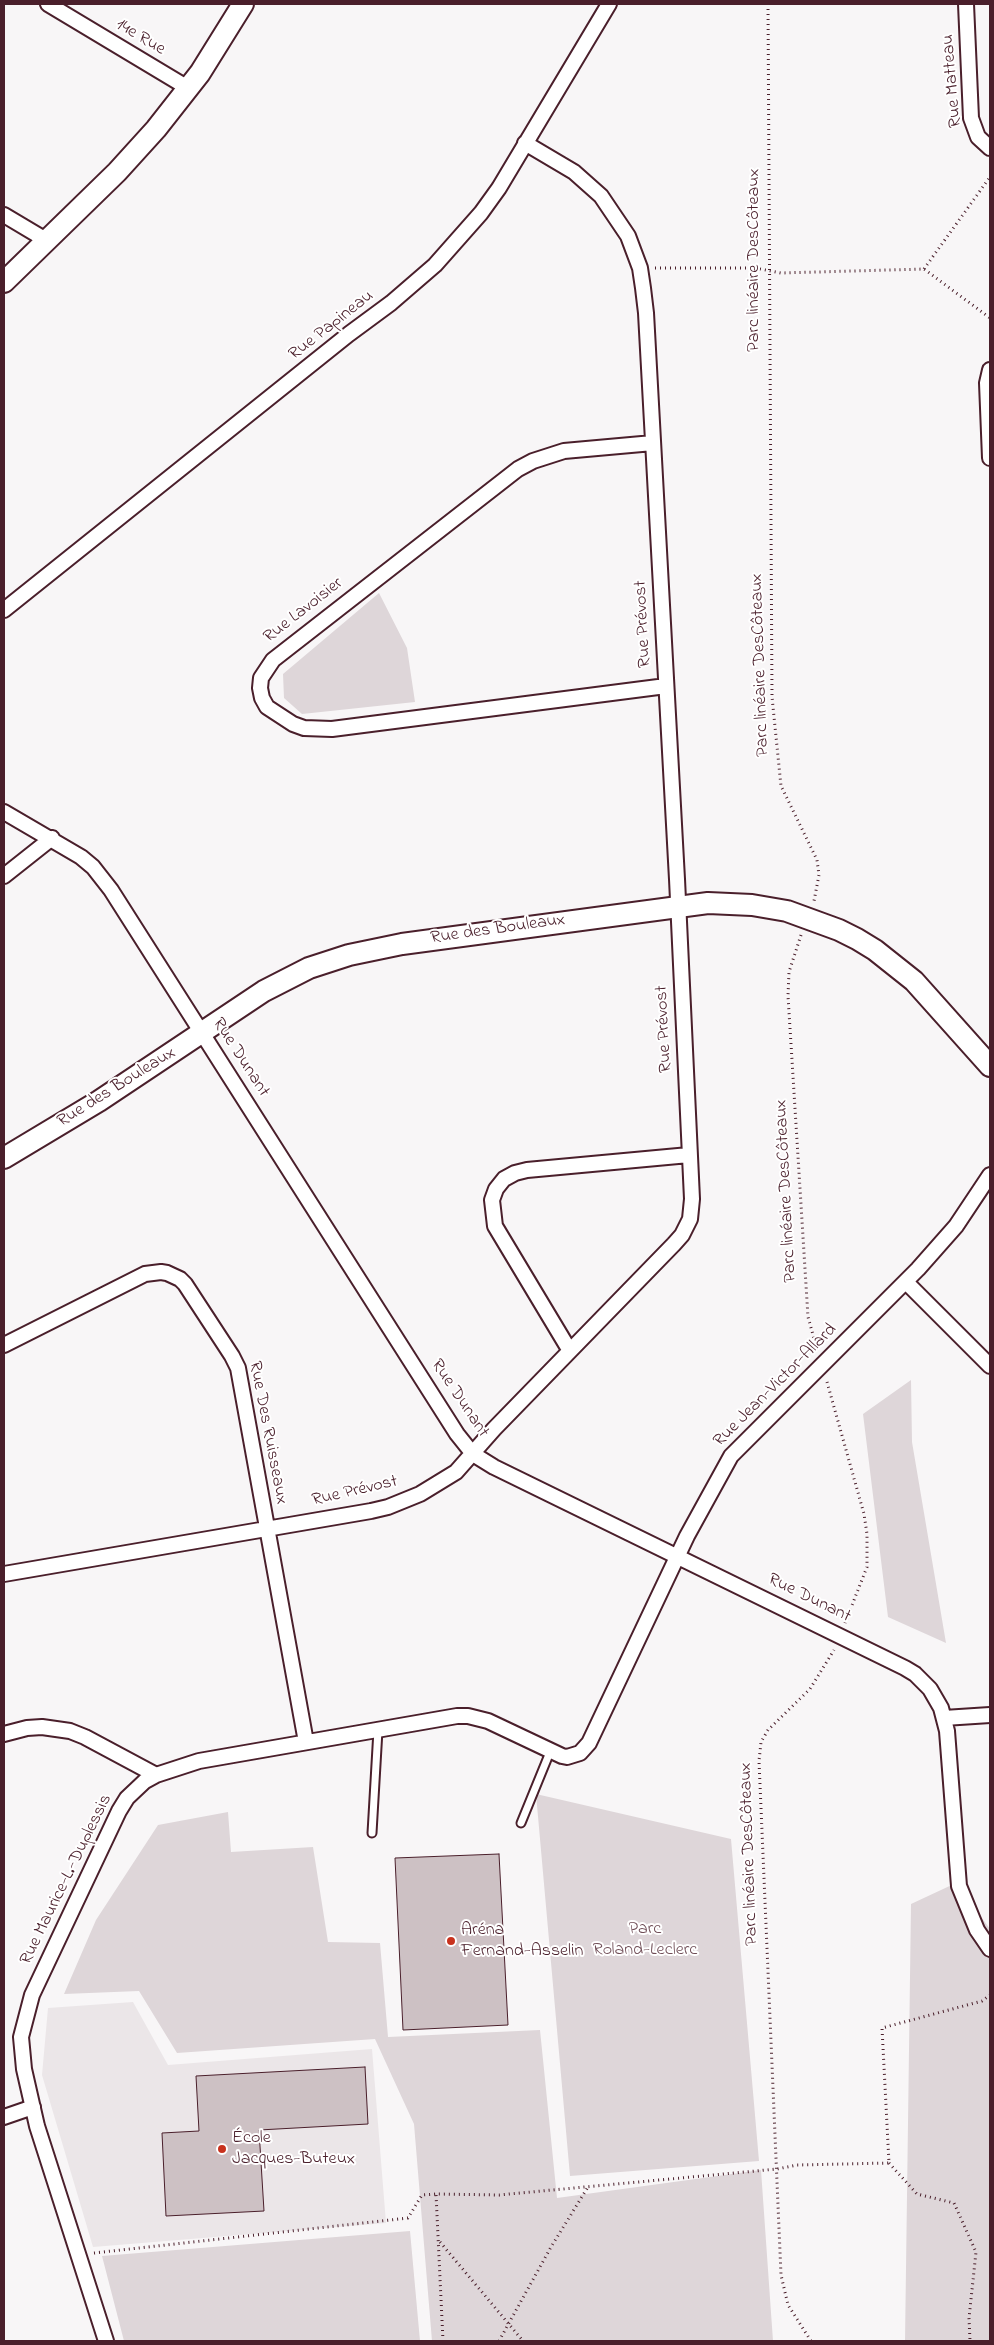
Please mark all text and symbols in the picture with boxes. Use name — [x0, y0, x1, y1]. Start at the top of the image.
street label: 14e Rue — [111, 15, 169, 61]
street label: Rue Matteau — [938, 33, 968, 129]
street label: Parc linéaire DesCôteaux — [744, 168, 766, 352]
street label: Rue Papineau — [285, 286, 379, 366]
street label: Rue Lavoisier — [260, 573, 348, 649]
street label: Parc linéaire DesCôteaux — [747, 573, 775, 757]
street label: Rue Prévost — [631, 580, 657, 668]
street label: Rue des Bouleaux — [429, 910, 567, 950]
street label: Rue Prévost — [652, 985, 678, 1073]
street label: Rue Dunant — [207, 1014, 273, 1102]
street label: Rue des Bouleaux — [54, 1043, 180, 1133]
street label: Parc linéaire DesCôteaux — [771, 1099, 803, 1283]
street label: Rue Jean-Victor-Allard — [710, 1320, 842, 1452]
street label: Rue Dunant — [425, 1356, 493, 1442]
street label: Rue Des Ruisseaux — [243, 1360, 291, 1506]
street label: Rue Prévost — [310, 1472, 400, 1512]
street label: Rue Dunant — [764, 1570, 854, 1628]
street label: Parc linéaire DesCôteaux — [736, 1762, 764, 1946]
street label: Rue Maurice-L.-Duplessis — [16, 1791, 118, 1969]
park label: Parc Roland-Leclerc — [593, 1919, 697, 1962]
place label: Aréna Fernand-Asselin — [461, 1920, 583, 1962]
marker: Aréna Fernand-Asselin — [445, 1935, 457, 1947]
place label: École Jacques-Buteux — [232, 2128, 355, 2170]
marker: École Jacques-Buteux — [216, 2143, 228, 2155]

